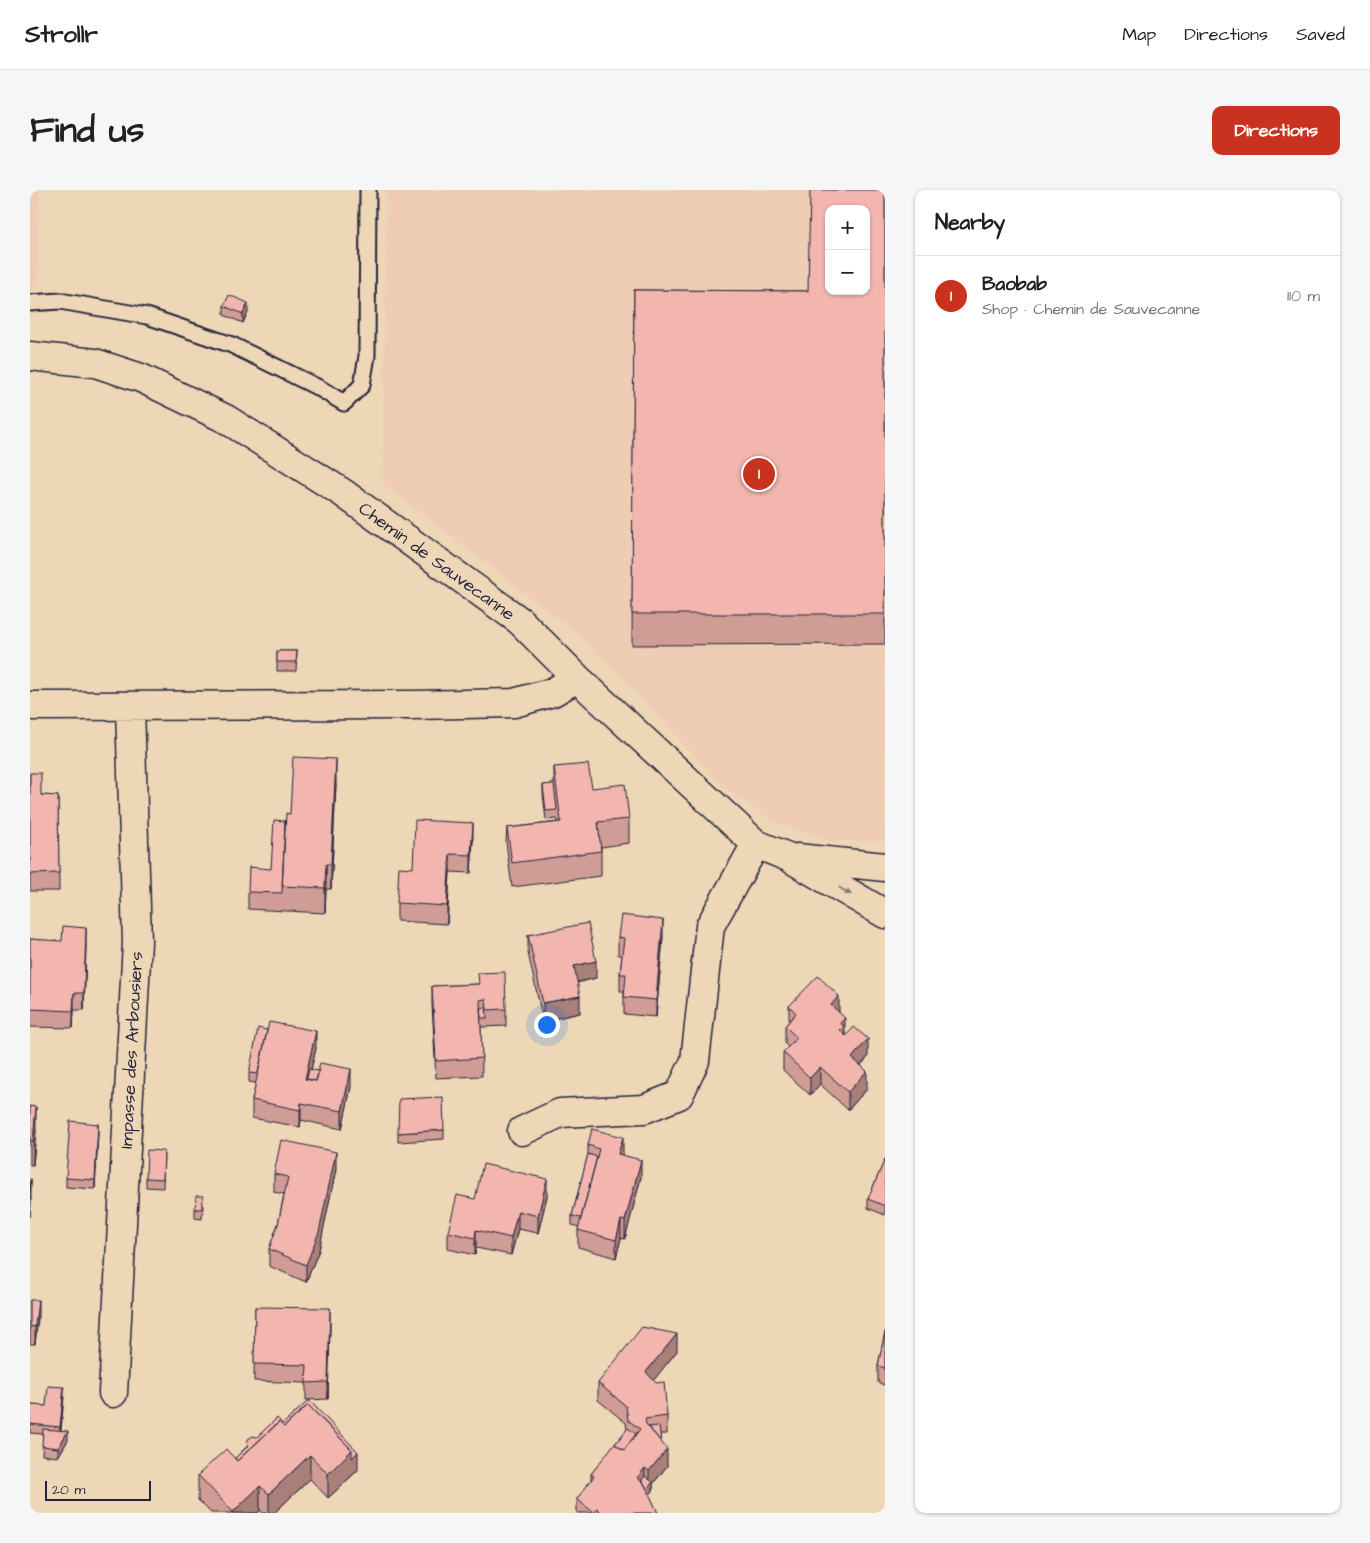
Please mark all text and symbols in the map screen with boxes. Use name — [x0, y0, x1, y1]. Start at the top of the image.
text: Strollr — [25, 18, 98, 52]
text: Map — [1122, 22, 1156, 47]
text: Directions — [1184, 22, 1268, 47]
text: Saved — [1296, 22, 1345, 47]
text: Find us — [30, 106, 144, 155]
button: Directions — [1212, 106, 1340, 155]
map controls — [825, 205, 870, 295]
button: + — [825, 205, 870, 250]
text: Nearby — [935, 208, 1005, 237]
button: − — [825, 250, 870, 295]
text: Baobab — [982, 271, 1047, 298]
text: 1 — [950, 285, 952, 307]
text: 110 m — [1287, 285, 1320, 307]
text: Shop · Chemin de Sauvecanne — [982, 298, 1200, 320]
pin: 1 — [743, 455, 775, 493]
street label: Chemin de Sauvecanne — [353, 496, 520, 627]
one-way arrow — [838, 887, 853, 895]
street label: Impasse des Arbousiers — [114, 951, 149, 1149]
your location — [534, 1012, 560, 1038]
scale bar — [45, 1478, 151, 1501]
text: 20 m — [52, 1480, 85, 1500]

